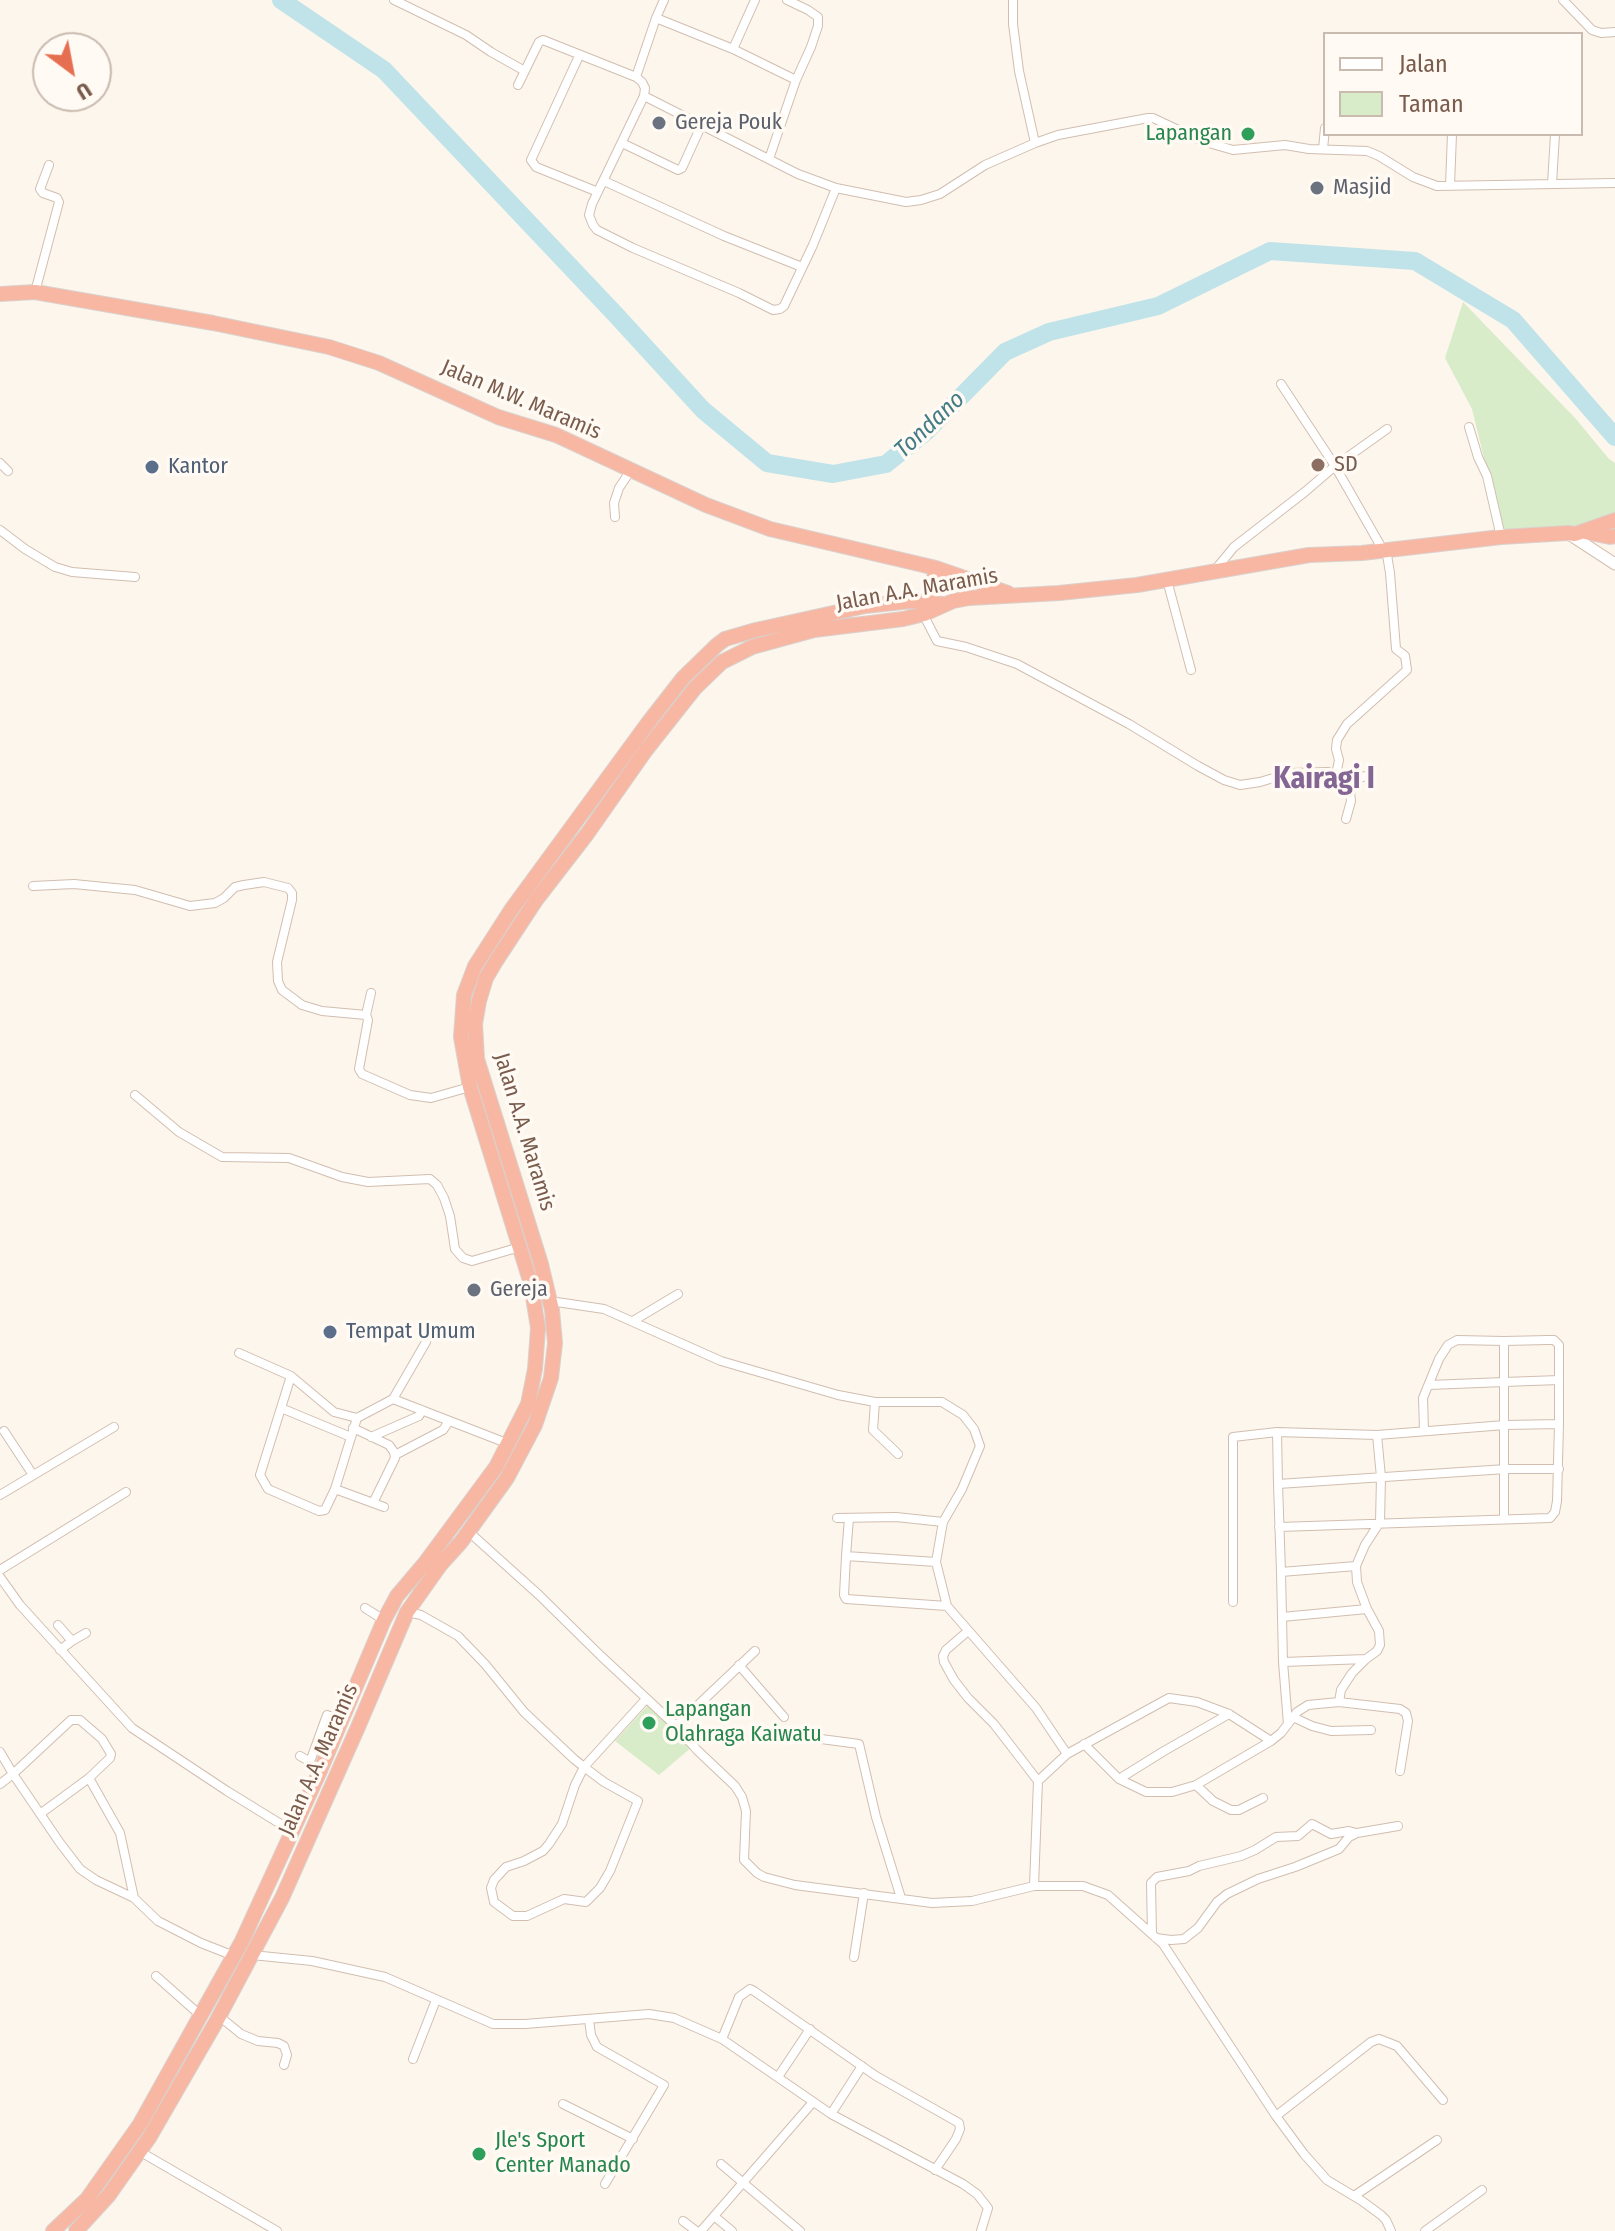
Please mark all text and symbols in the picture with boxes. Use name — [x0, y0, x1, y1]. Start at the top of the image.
north arrow — [32, 32, 112, 112]
legend — [1323, 32, 1583, 136]
text: Jalan — [1399, 50, 1448, 78]
text: U — [71, 76, 97, 106]
text: Taman — [1399, 90, 1464, 118]
place label: Gereja Pouk — [675, 110, 782, 136]
marker: Gereja Pouk — [650, 114, 668, 132]
place label: Lapangan — [1145, 121, 1232, 147]
marker: Lapangan — [1239, 125, 1257, 143]
place label: Masjid — [1333, 175, 1392, 201]
marker: Masjid — [1308, 179, 1326, 197]
street label: Jalan M.W. Maramis — [437, 354, 605, 446]
water label: Tondano — [889, 385, 971, 465]
place label: SD — [1334, 452, 1358, 478]
place label: Kantor — [168, 454, 228, 480]
marker: SD — [1309, 456, 1327, 474]
marker: Kantor — [143, 458, 161, 476]
street label: Jalan A.A. Maramis — [834, 563, 1000, 617]
district label: Kairagi I — [1273, 762, 1375, 798]
street label: Jalan A.A. Maramis — [487, 1050, 561, 1214]
place label: Gereja — [490, 1277, 548, 1303]
marker: Gereja — [465, 1281, 483, 1299]
place label: Tempat Umum — [346, 1319, 476, 1345]
marker: Tempat Umum — [321, 1323, 339, 1341]
street label: Jalan A.A. Maramis — [274, 1680, 364, 1840]
place label: Lapangan Olahraga Kaiwatu — [665, 1697, 822, 1748]
marker: Lapangan Olahraga Kaiwatu — [640, 1714, 658, 1732]
place label: Jle's Sport Center Manado — [495, 2128, 631, 2180]
marker: Jle's Sport Center Manado — [470, 2145, 488, 2163]

